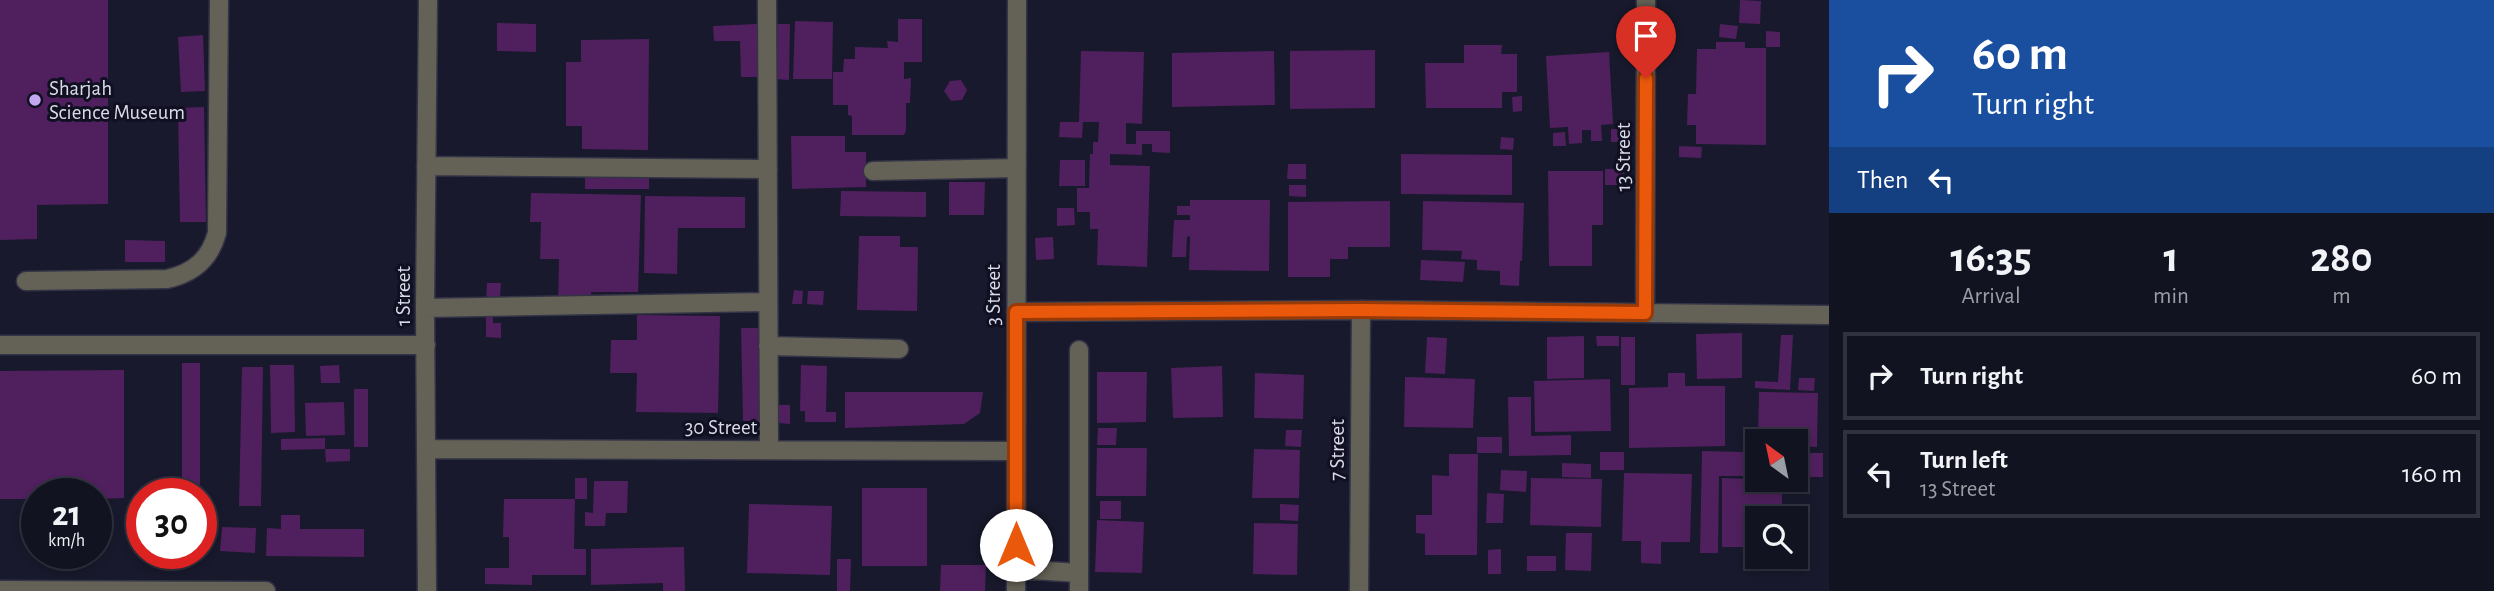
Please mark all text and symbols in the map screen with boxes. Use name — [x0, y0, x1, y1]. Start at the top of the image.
pin — [1616, 6, 1676, 78]
icon: arrive — [1627, 17, 1665, 55]
icon: right — [1857, 28, 1948, 119]
text: 60 m — [1972, 30, 2068, 79]
place label: Sharjah Science Museum — [49, 78, 185, 123]
text: Turn right — [1972, 88, 2094, 120]
marker: Sharjah Science Museum — [27, 92, 43, 108]
street label: 13 Street — [1613, 122, 1634, 191]
icon: left — [1922, 161, 1960, 199]
text: Then — [1857, 167, 1908, 193]
text: 16:35 — [1950, 237, 2032, 279]
text: 1 — [2163, 237, 2179, 279]
text: 280 — [2310, 237, 2373, 279]
street label: 3 Street — [983, 264, 1004, 326]
street label: 1 Street — [393, 266, 414, 326]
text: Arrival — [1961, 285, 2021, 308]
text: min — [2153, 285, 2189, 308]
text: m — [2332, 285, 2351, 308]
icon: right — [1861, 357, 1899, 395]
text: Turn right — [1920, 363, 2023, 389]
text: 60 m — [2411, 363, 2462, 389]
street label: 30 Street — [685, 417, 758, 438]
street label: 7 Street — [1327, 419, 1348, 481]
north arrow — [1745, 429, 1808, 492]
map controls — [1745, 429, 1808, 569]
text: Turn left — [1920, 447, 2008, 473]
icon: left — [1861, 455, 1899, 493]
text: 160 m — [2402, 461, 2462, 487]
speed limit sign: 30 — [126, 478, 217, 569]
text: 13 Street — [1920, 478, 1995, 501]
text: 21 — [52, 497, 81, 532]
button: search — [1745, 506, 1808, 569]
position arrow — [979, 508, 1053, 582]
text: km/h — [48, 532, 85, 550]

